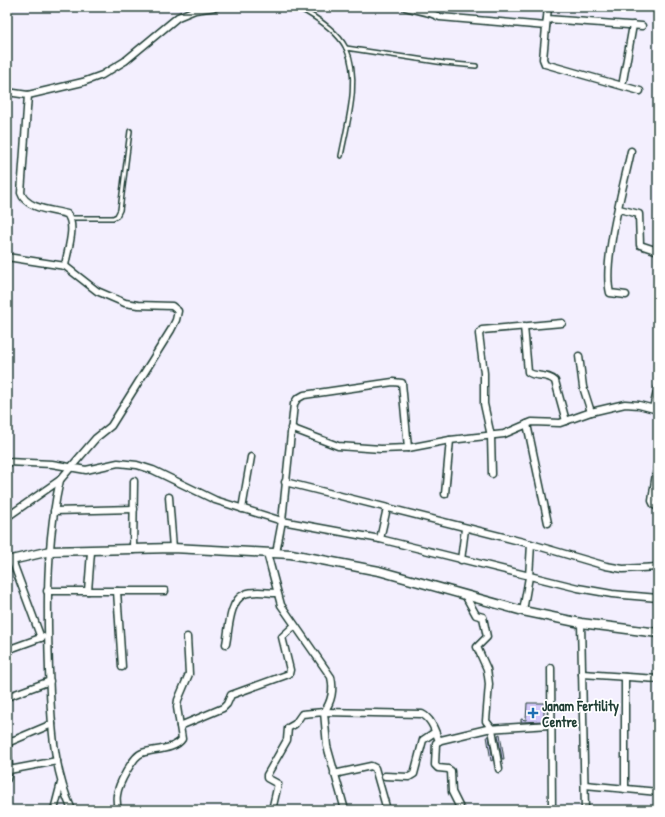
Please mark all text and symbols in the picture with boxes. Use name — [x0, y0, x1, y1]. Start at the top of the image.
place label: Janam Fertility Centre — [542, 696, 619, 731]
marker: Janam Fertility Centre — [527, 707, 539, 719]

